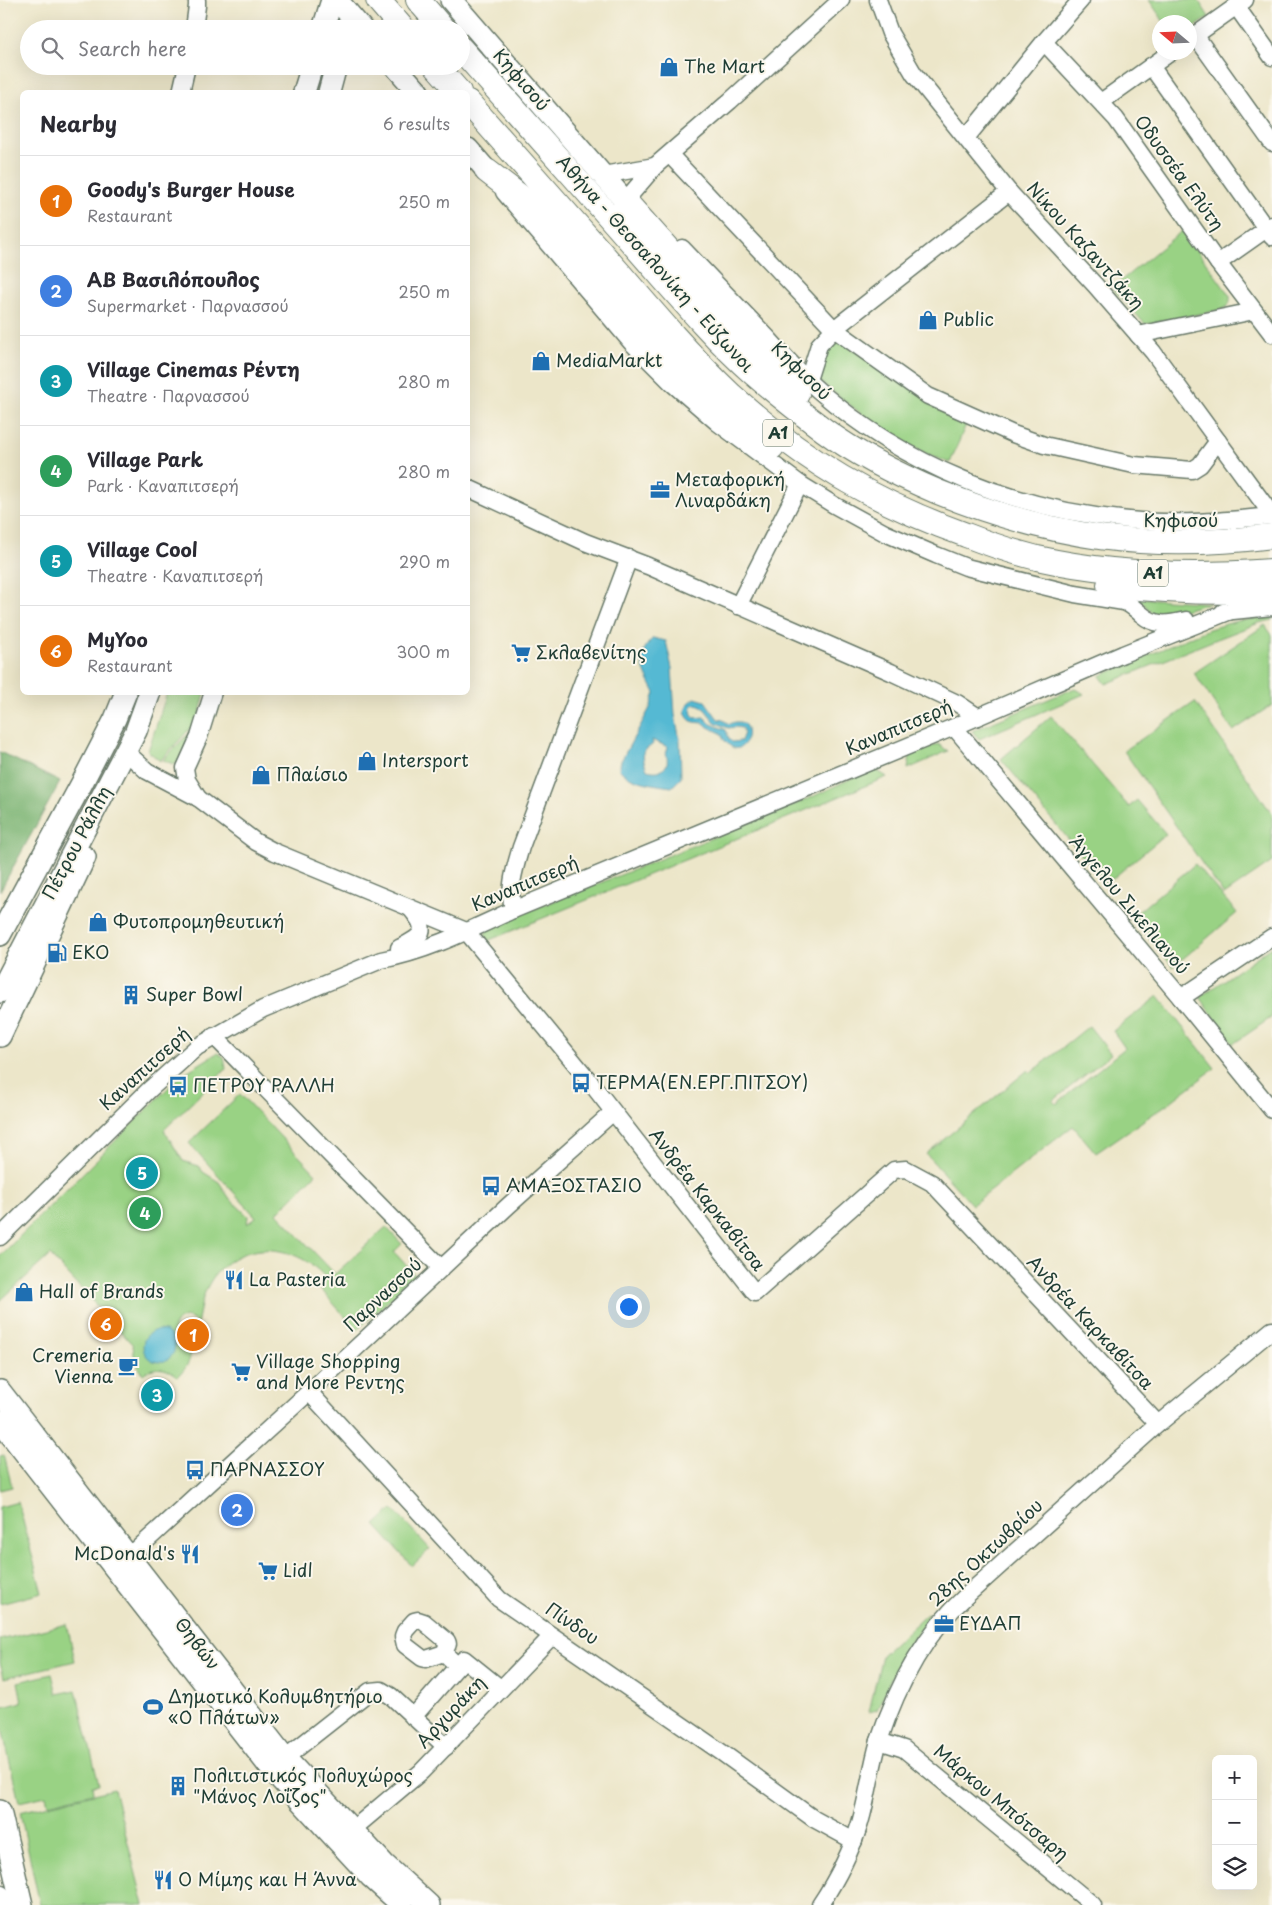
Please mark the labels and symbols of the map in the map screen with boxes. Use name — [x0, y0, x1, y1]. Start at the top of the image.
north arrow — [1152, 15, 1197, 60]
street label: Κηφισού — [487, 42, 557, 116]
place label: The Mart — [684, 52, 765, 79]
shop icon: The Mart — [658, 56, 680, 78]
street label: Οδυσσέα Ελύτη — [1129, 109, 1232, 236]
street label: Αθήνα - Θεσσαλονίκη - Εύζωνοι — [551, 148, 761, 378]
street label: Νίκου Καζαντζάκη — [1021, 175, 1151, 315]
place label: Public — [943, 305, 994, 332]
shop icon: Public — [917, 309, 939, 331]
street label: Κηφισού — [766, 334, 838, 406]
place label: MediaMarkt — [556, 346, 662, 373]
shop icon: MediaMarkt — [530, 350, 552, 372]
road number: Α1 — [763, 419, 793, 446]
place label: Μεταφορική Λιναρδάκη — [675, 465, 785, 513]
office icon: Μεταφορική Λιναρδάκη — [649, 479, 671, 501]
street label: Κηφισού — [1144, 506, 1218, 533]
road number: Α1 — [1138, 560, 1168, 586]
place label: Σκλαβενίτης — [536, 638, 646, 665]
supermarket icon: Σκλαβενίτης — [510, 642, 532, 664]
street label: Καναπιτσερή — [841, 692, 956, 761]
place label: Intersport — [382, 746, 469, 773]
shop icon: Intersport — [356, 750, 378, 772]
place label: Πλαίσιο — [276, 760, 348, 787]
shop icon: Πλαίσιο — [250, 764, 272, 786]
street label: Πέτρου Ράλλη — [34, 781, 117, 904]
street label: Άγγελου Σικελιανού — [1064, 828, 1197, 980]
street label: Καναπιτσερή — [467, 848, 582, 917]
place label: Φυτοπρομηθευτική — [113, 907, 284, 934]
shop icon: Φυτοπρομηθευτική — [87, 911, 109, 933]
place label: EKO — [72, 938, 109, 965]
fuel station icon: EKO — [46, 942, 68, 964]
place label: Super Bowl — [146, 980, 243, 1007]
building icon: Super Bowl — [120, 984, 142, 1006]
street label: Καναπιτσερή — [93, 1020, 195, 1116]
place label: ΤΕΡΜΑ(ΕΝ.ΕΡΓ.ΠΙΤΣΟΥ) — [596, 1068, 808, 1095]
place label: ΠΕΤΡΟΥ ΡΑΛΛΗ — [193, 1071, 335, 1098]
bus stop icon: ΤΕΡΜΑ(ΕΝ.ΕΡΓ.ΠΙΤΣΟΥ) — [570, 1072, 592, 1094]
bus stop icon: ΠΕΤΡΟΥ ΡΑΛΛΗ — [167, 1075, 189, 1097]
street label: Ανδρέα Καρκαβίτσα — [644, 1122, 773, 1276]
pin: 5 — [126, 1154, 158, 1192]
place label: ΑΜΑΞΟΣΤΑΣΙΟ — [506, 1171, 642, 1198]
bus stop icon: ΑΜΑΞΟΣΤΑΣΙΟ — [480, 1175, 502, 1197]
pin: 4 — [129, 1194, 161, 1232]
street label: Ανδρέα Καρκαβίτσα — [1021, 1249, 1161, 1395]
street label: Παρνασσού — [337, 1250, 427, 1337]
place label: La Pasteria — [249, 1265, 346, 1292]
restaurant icon: La Pasteria — [223, 1269, 245, 1291]
place label: Hall of Brands — [39, 1277, 164, 1304]
shop icon: Hall of Brands — [13, 1281, 35, 1303]
your location — [616, 1294, 642, 1320]
pin: 6 — [90, 1305, 122, 1343]
pin: 1 — [177, 1316, 209, 1354]
place label: Cremeria Vienna — [32, 1341, 114, 1389]
place label: Village Shopping and More Ρεντης — [256, 1347, 405, 1395]
cafe icon: Cremeria Vienna — [117, 1355, 139, 1377]
supermarket icon: Village Shopping and More Ρεντης — [230, 1361, 252, 1383]
pin: 3 — [141, 1376, 173, 1414]
place label: ΠΑΡΝΑΣΣΟΥ — [210, 1455, 325, 1482]
bus stop icon: ΠΑΡΝΑΣΣΟΥ — [184, 1459, 206, 1481]
pin: 2 — [221, 1491, 253, 1529]
street label: 28ης Οκτωβρίου — [922, 1492, 1048, 1612]
place label: McDonald's — [74, 1539, 175, 1566]
restaurant icon: McDonald's — [179, 1543, 201, 1565]
place label: Lidl — [283, 1556, 313, 1583]
supermarket icon: Lidl — [257, 1560, 279, 1582]
street label: Πίνδου — [541, 1595, 605, 1651]
place label: ΕΥΔΑΠ — [959, 1609, 1022, 1636]
street label: Θηβών — [169, 1611, 227, 1675]
office icon: ΕΥΔΑΠ — [933, 1613, 955, 1635]
street label: Αργυράκη — [409, 1669, 491, 1753]
place label: Δημοτικό Κολυμβητήριο «Ο Πλάτων» — [168, 1682, 383, 1730]
sports icon: Δημοτικό Κολυμβητήριο «Ο Πλάτων» — [142, 1696, 164, 1718]
street label: Μάρκου Μπότσαρη — [928, 1737, 1075, 1867]
place label: Πολιτιστικός Πολυχώρος "Μάνος Λοΐζος" — [193, 1761, 413, 1809]
building icon: Πολιτιστικός Πολυχώρος "Μάνος Λοΐζος" — [167, 1775, 189, 1797]
place label: Ο Μίμης και Η Άννα — [178, 1865, 357, 1892]
restaurant icon: Ο Μίμης και Η Άννα — [152, 1869, 174, 1891]

